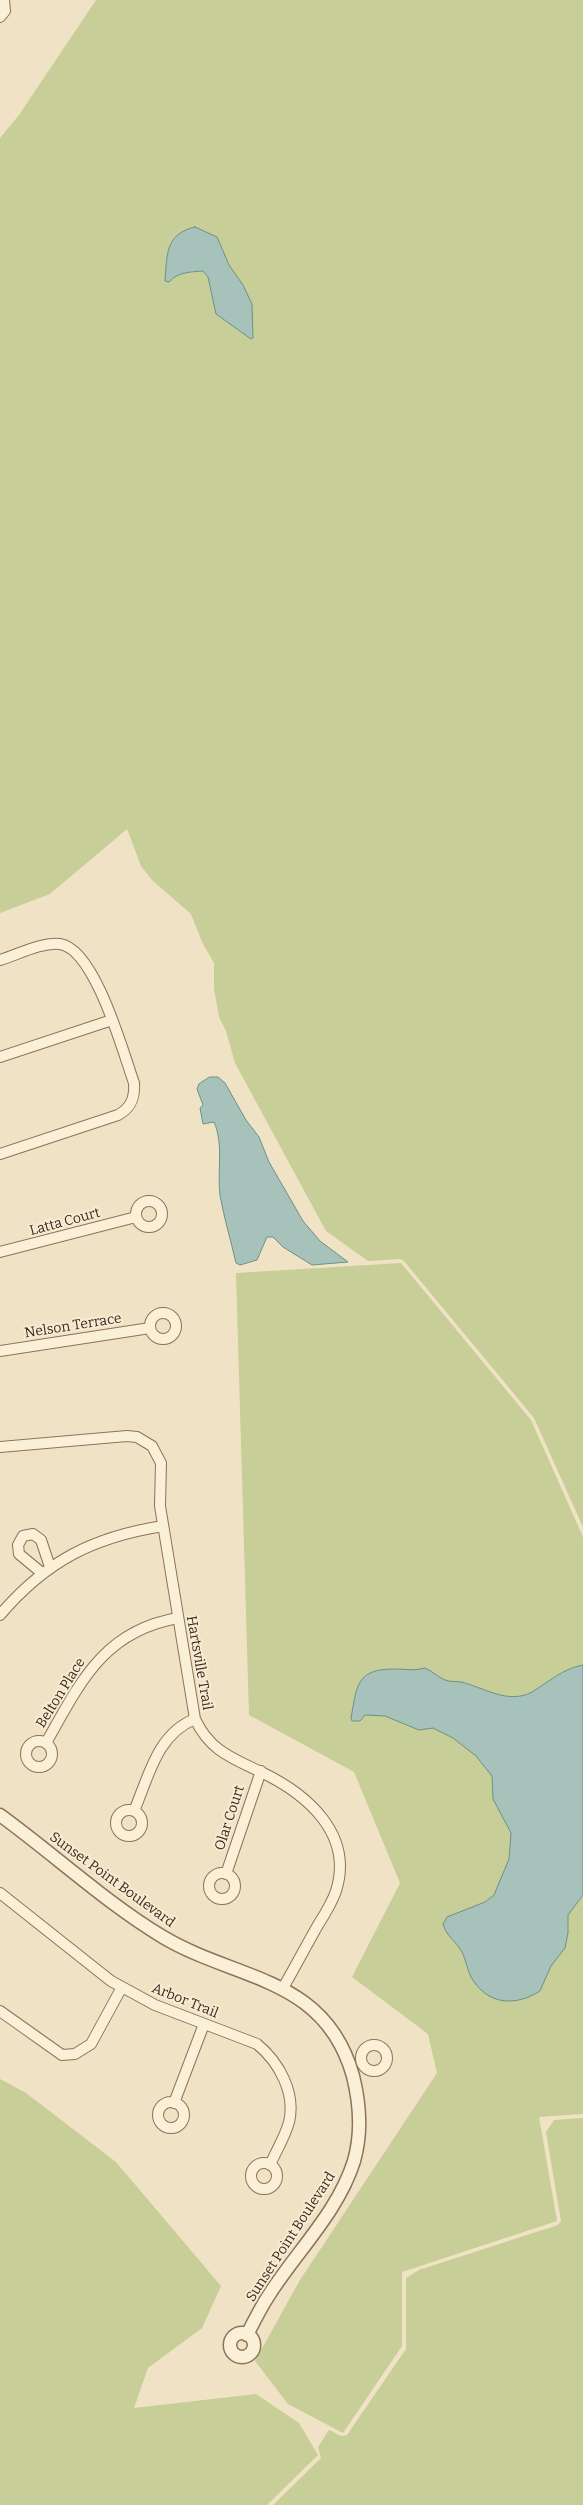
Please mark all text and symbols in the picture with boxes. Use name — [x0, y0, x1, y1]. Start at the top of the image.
street label: Latta Court — [28, 1205, 102, 1239]
street label: Nelson Terrace — [23, 1310, 123, 1342]
street label: Hartsville Trail — [182, 1614, 216, 1712]
street label: Belton Place — [33, 1655, 89, 1731]
street label: Olar Court — [212, 1783, 248, 1853]
street label: Sunset Point Boulevard — [46, 1829, 178, 1931]
street label: Arbor Trail — [149, 1980, 221, 2022]
street label: Sunset Point Boulevard — [243, 2169, 339, 2305]

